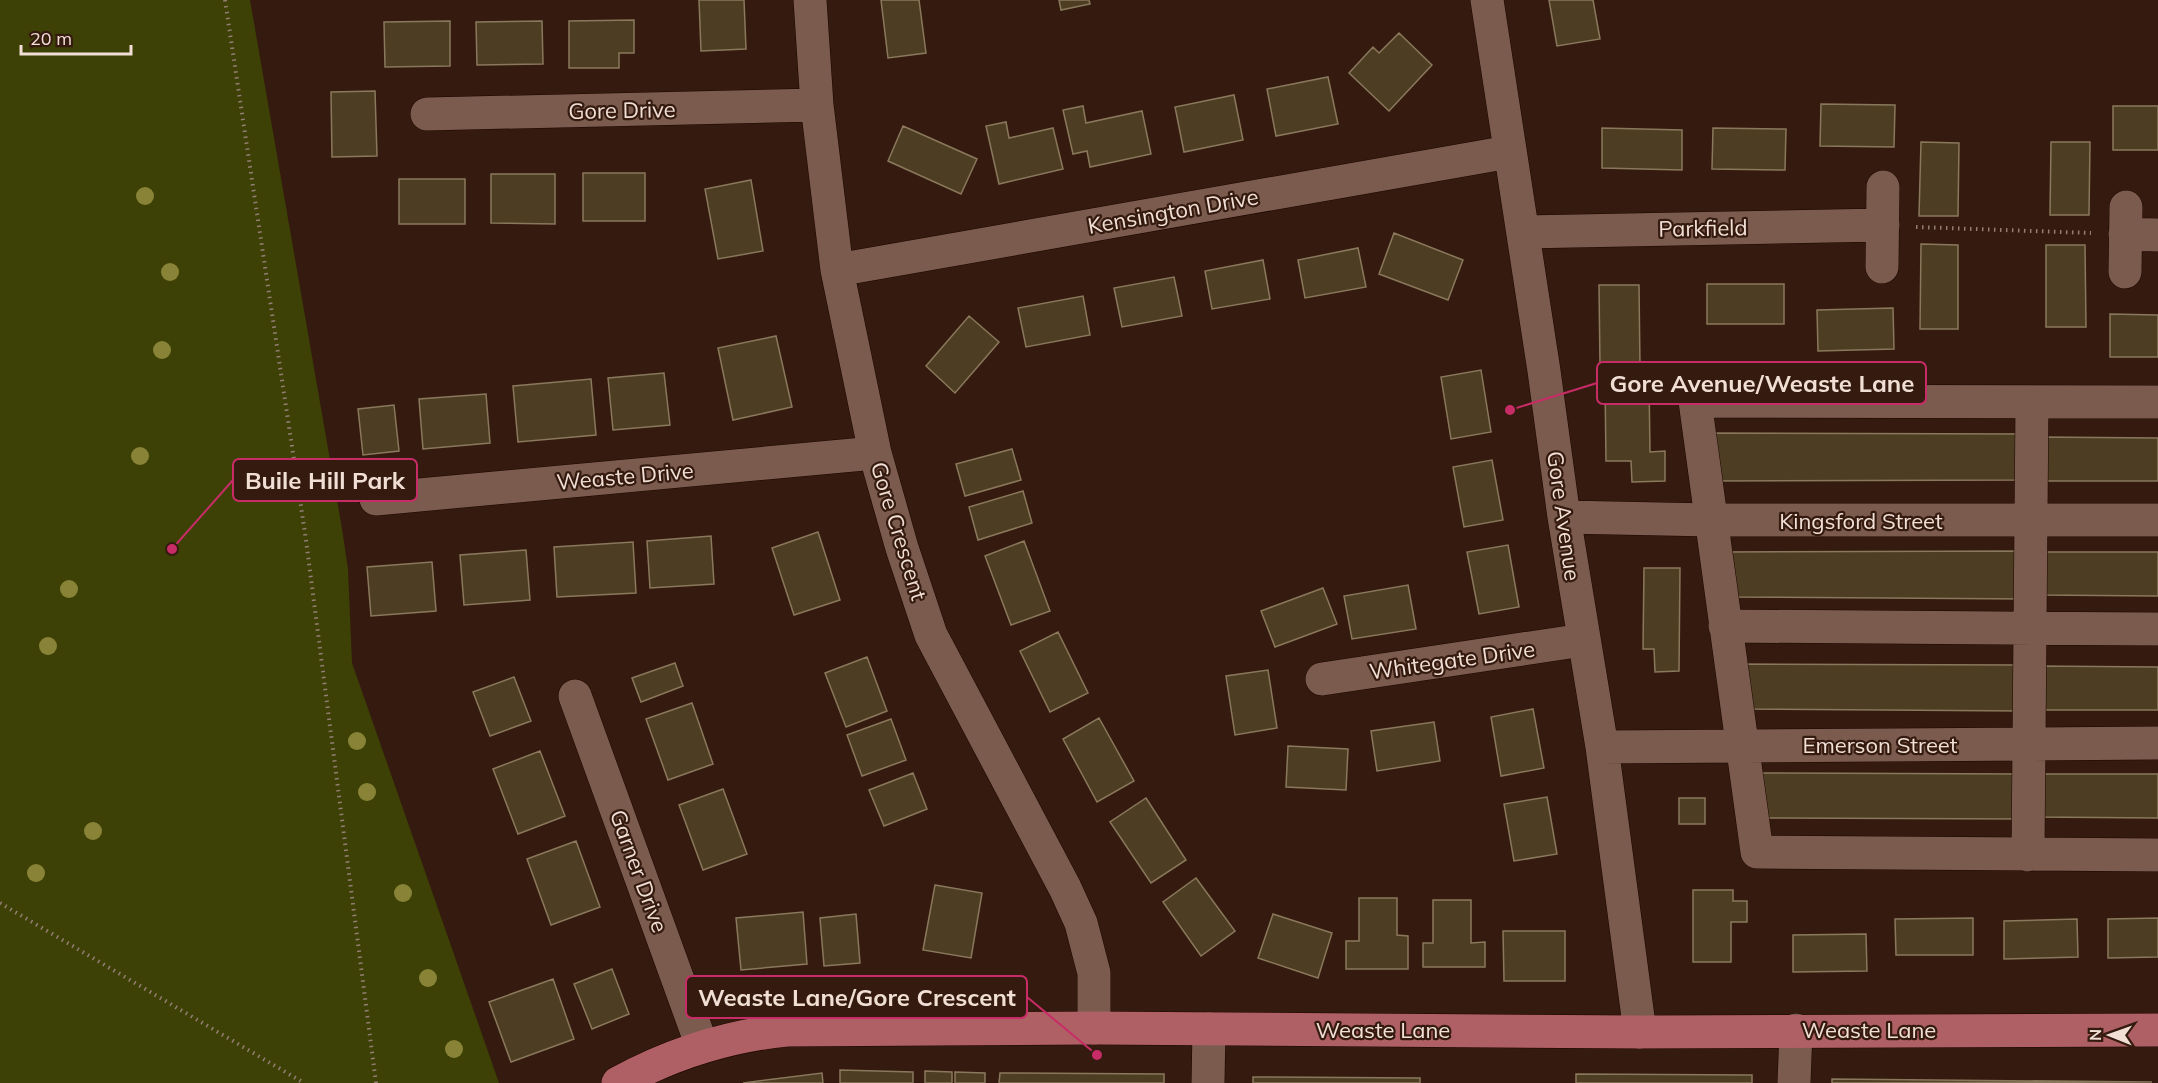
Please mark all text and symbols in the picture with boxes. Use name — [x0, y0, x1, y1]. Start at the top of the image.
scale bar — [21, 18, 130, 56]
text: 20 m — [30, 27, 72, 50]
street label: Gore Drive — [568, 95, 676, 125]
street label: Kensington Drive — [1085, 182, 1261, 240]
street label: Parkfield — [1658, 213, 1748, 243]
callout: Gore Avenue/Weaste Lane — [1597, 362, 1926, 404]
text: Gore Avenue/Weaste Lane — [1610, 368, 1914, 398]
street label: Gore Avenue — [1541, 449, 1587, 583]
street label: Weaste Drive — [555, 456, 695, 496]
street label: Gore Crescent — [865, 458, 933, 604]
callout: Buile Hill Park — [233, 459, 417, 501]
text: Buile Hill Park — [245, 465, 406, 495]
street label: Kingsford Street — [1779, 507, 1943, 535]
street label: Whitegate Drive — [1367, 635, 1537, 685]
street label: Emerson Street — [1802, 731, 1958, 759]
street label: Garner Drive — [604, 806, 674, 936]
callout: Weaste Lane/Gore Crescent — [686, 976, 1027, 1018]
text: Weaste Lane/Gore Crescent — [698, 982, 1016, 1012]
north arrow — [2080, 1005, 2140, 1065]
street label: Weaste Lane — [1316, 1016, 1450, 1044]
street label: Weaste Lane — [1802, 1016, 1936, 1044]
text: N — [2085, 1029, 2105, 1041]

